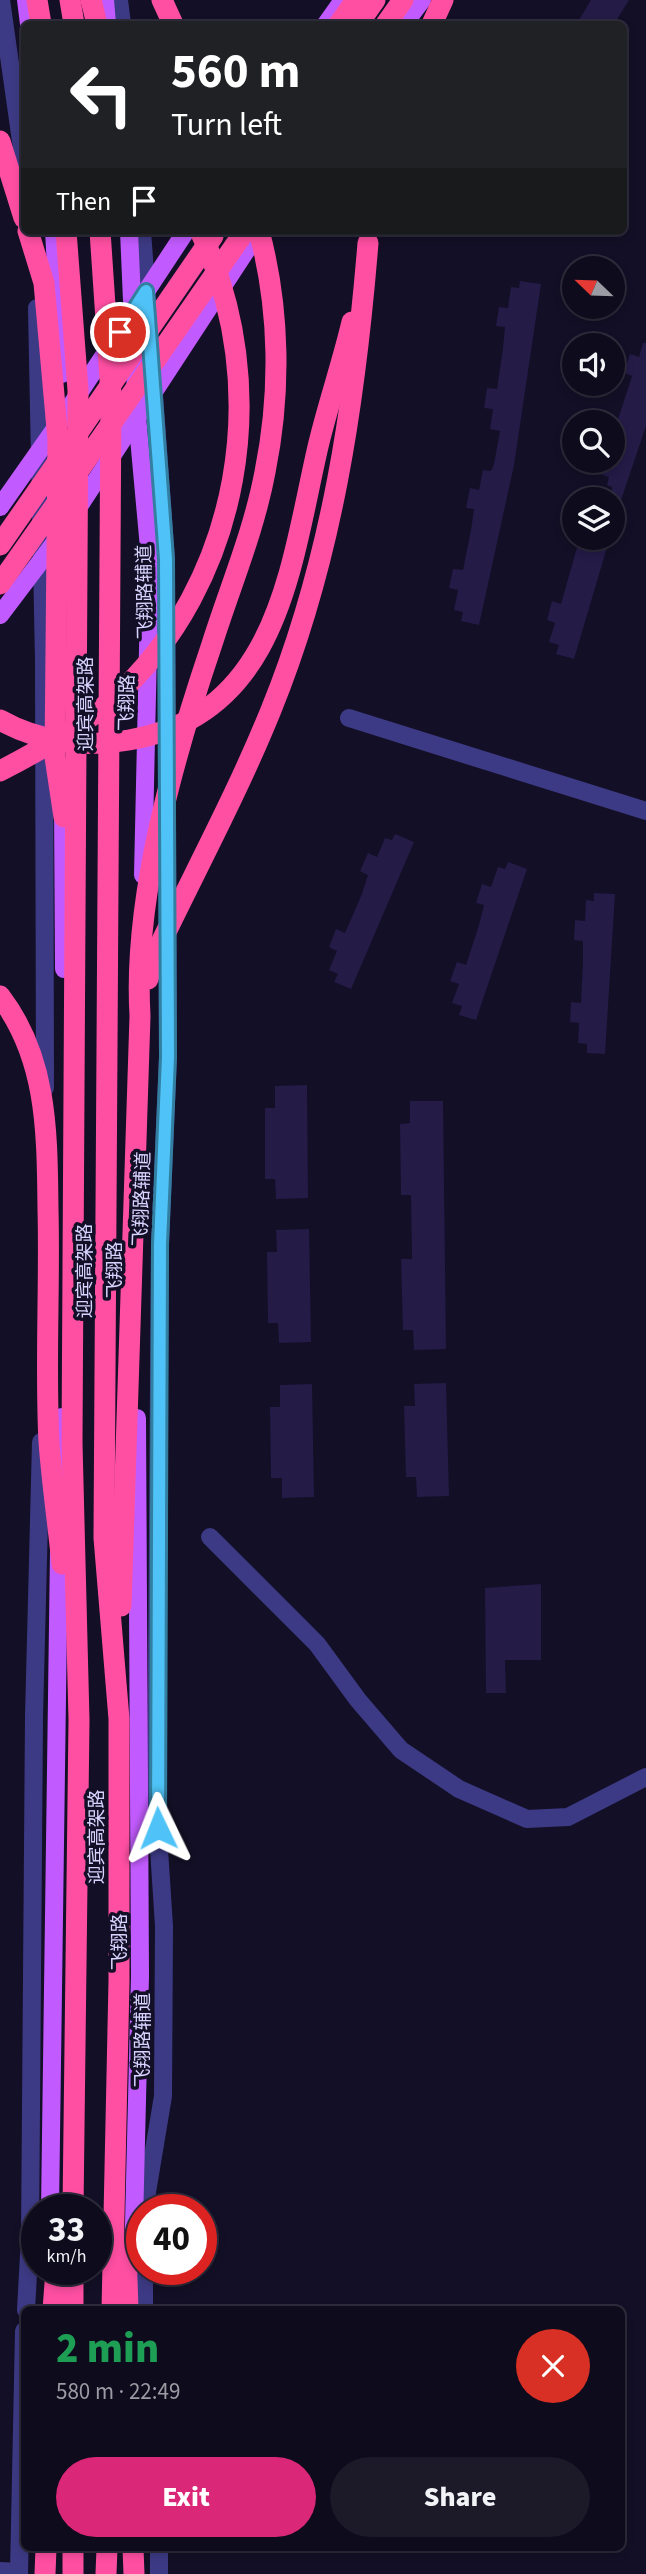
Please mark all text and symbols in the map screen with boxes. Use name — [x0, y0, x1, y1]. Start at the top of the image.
text: 560 m — [171, 37, 300, 107]
icon: left — [56, 49, 147, 140]
text: Turn left — [171, 102, 282, 148]
icon: arrive — [125, 182, 163, 220]
text: Then — [56, 183, 111, 220]
north arrow — [562, 256, 625, 318]
map controls — [562, 256, 625, 550]
pin — [90, 302, 150, 362]
icon: arrive — [101, 313, 139, 351]
button: sound — [562, 333, 625, 396]
button: search — [562, 410, 625, 473]
button: layers — [562, 487, 625, 550]
street label: 飞翔路辅道 — [131, 544, 160, 640]
street label: 迎宾高架路 — [73, 656, 100, 752]
street label: 飞翔路 — [114, 674, 141, 732]
street label: 飞翔路辅道 — [127, 1151, 158, 1247]
street label: 迎宾高架路 — [72, 1223, 99, 1319]
street label: 飞翔路 — [102, 1241, 129, 1299]
street label: 迎宾高架路 — [84, 1789, 111, 1885]
position arrow — [121, 1791, 195, 1865]
street label: 飞翔路 — [107, 1913, 134, 1971]
street label: 飞翔路辅道 — [130, 1992, 157, 2088]
speed limit sign: 40 — [126, 2194, 217, 2285]
text: 33 — [48, 2205, 85, 2255]
text: km/h — [47, 2244, 86, 2269]
text: 2 min — [56, 2319, 159, 2379]
button: close — [516, 2329, 590, 2403]
text: 580 m · 22:49 — [56, 2375, 180, 2408]
button: Exit — [56, 2457, 316, 2537]
button: Share — [330, 2457, 590, 2537]

